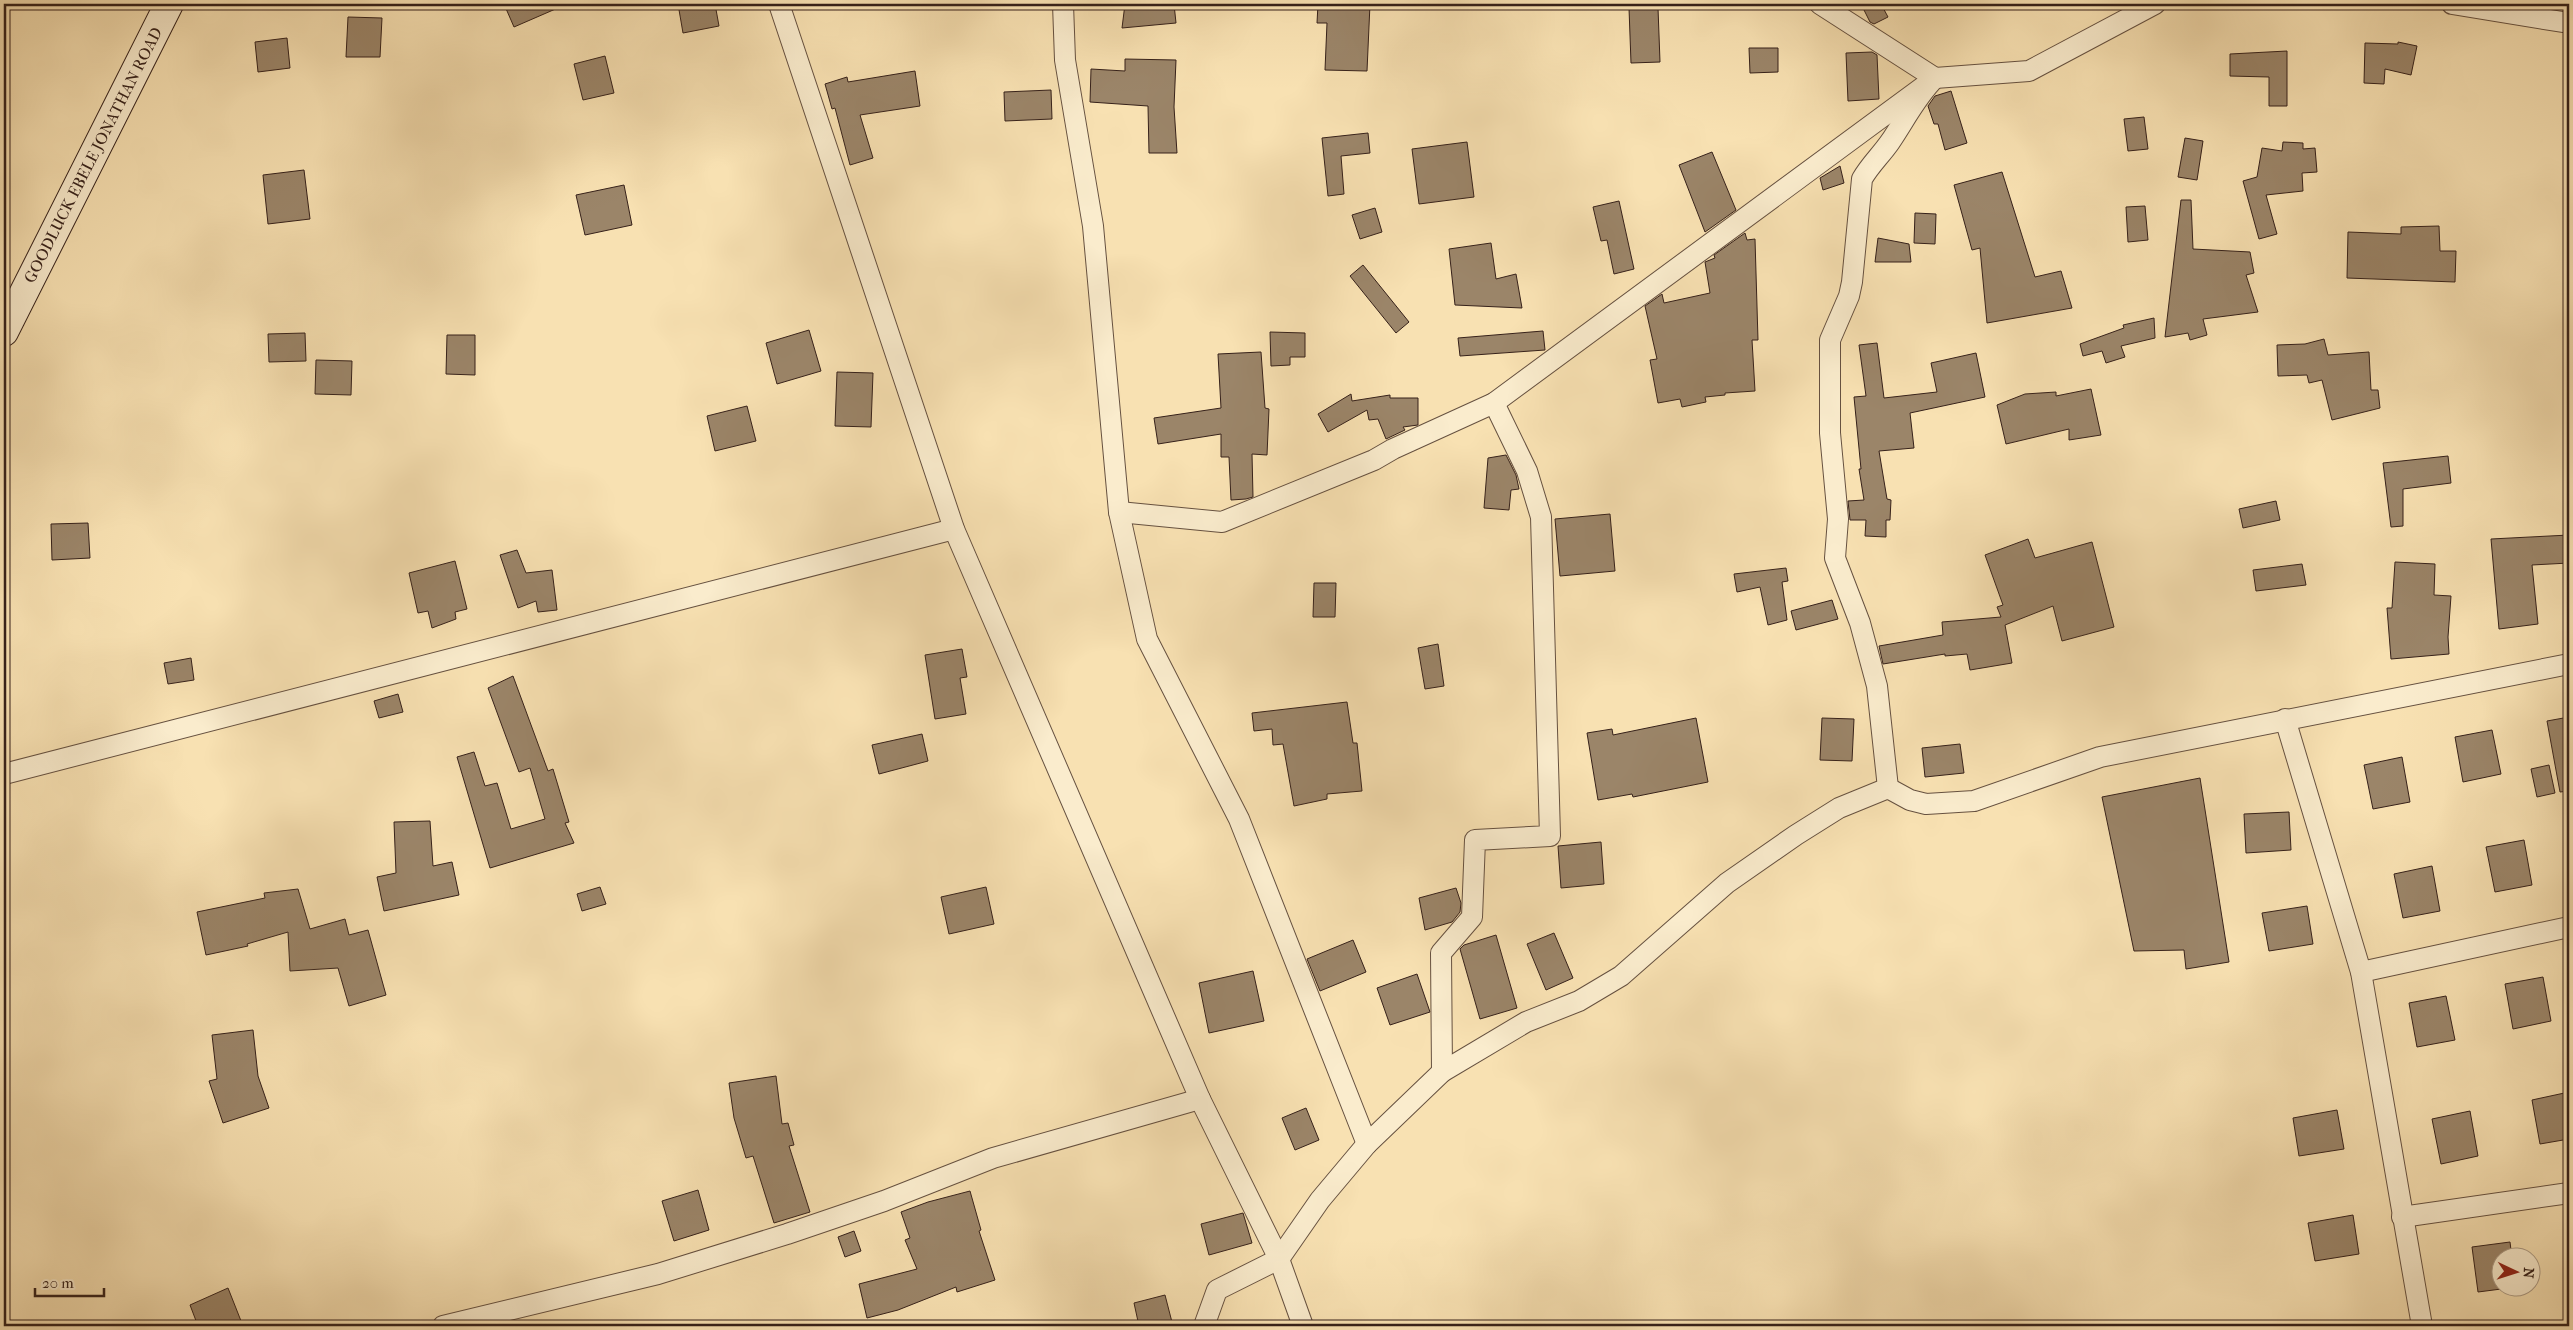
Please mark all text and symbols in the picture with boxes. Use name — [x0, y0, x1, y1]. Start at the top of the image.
street label: GOODLUCK EBELE JONATHAN ROAD — [20, 24, 166, 286]
north arrow — [2490, 1248, 2540, 1298]
scale bar — [35, 1265, 104, 1297]
text: N — [2520, 1267, 2537, 1279]
text: 20 m — [42, 1274, 74, 1292]

